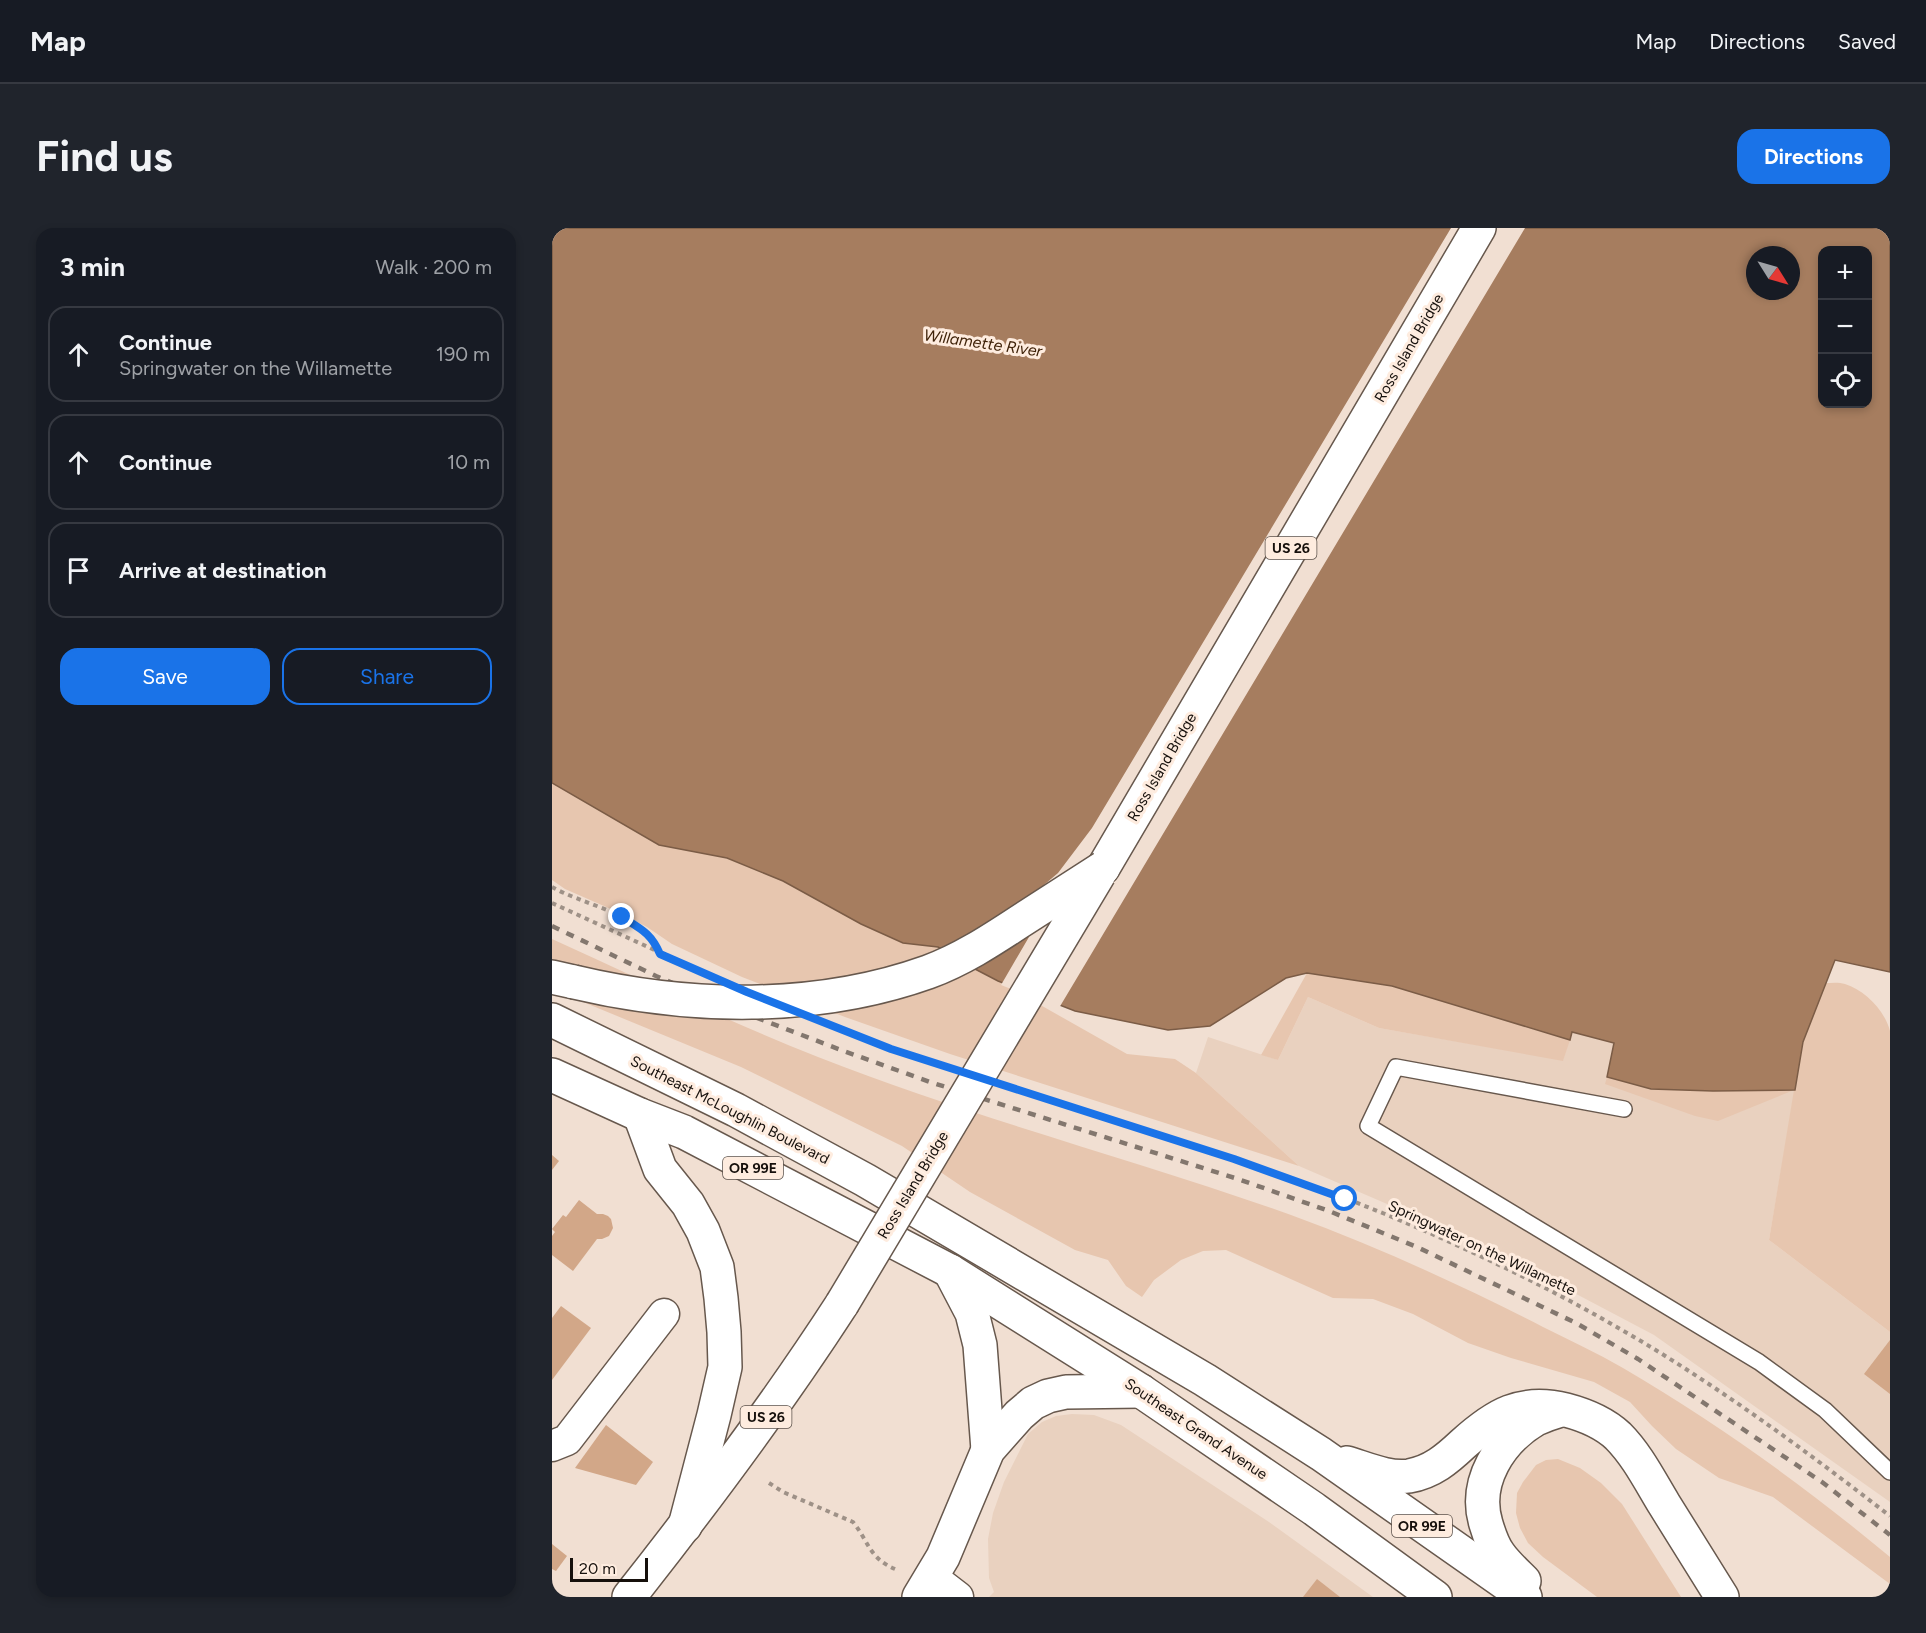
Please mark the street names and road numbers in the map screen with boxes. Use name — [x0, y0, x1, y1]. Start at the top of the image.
street label: Ross Island Bridge — [1371, 291, 1447, 405]
road number: US 26 — [1266, 537, 1316, 559]
street label: Ross Island Bridge — [1124, 710, 1200, 824]
street label: Southeast McLoughlin Boulevard — [627, 1052, 833, 1168]
street label: Ross Island Bridge — [874, 1128, 952, 1242]
road number: OR 99E — [723, 1157, 783, 1179]
street label: Springwater on the Willamette — [1385, 1197, 1579, 1299]
street label: Southeast Grand Avenue — [1121, 1374, 1271, 1484]
road number: US 26 — [740, 1406, 792, 1428]
road number: OR 99E — [1392, 1515, 1452, 1537]

